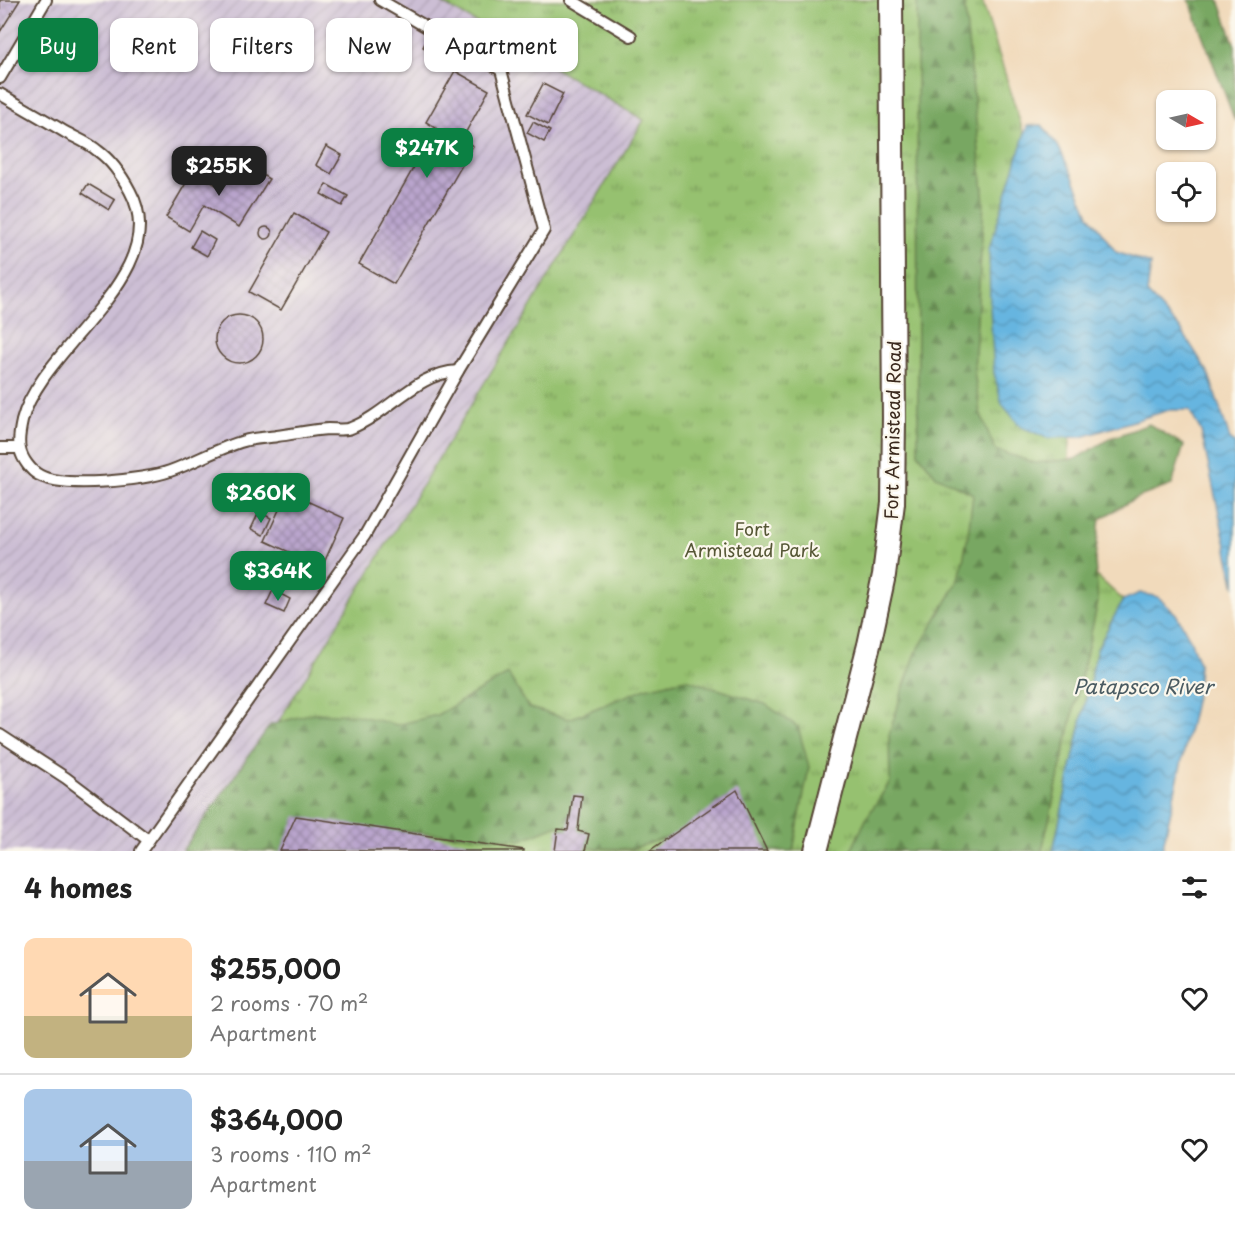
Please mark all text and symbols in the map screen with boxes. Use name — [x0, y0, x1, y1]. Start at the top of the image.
chip: Buy — [18, 18, 98, 72]
chip: Rent — [110, 18, 198, 72]
chip: Filters — [210, 18, 314, 72]
chip: New — [326, 18, 412, 72]
chip: Apartment — [424, 18, 578, 72]
north arrow — [1156, 90, 1216, 150]
map controls — [1156, 90, 1216, 222]
pin: $247K — [385, 128, 469, 179]
text: $247K — [395, 132, 459, 162]
pin: $255K — [177, 146, 261, 197]
text: $255K — [186, 150, 252, 180]
button: locate — [1156, 162, 1216, 222]
street label: Fort Armistead Road — [877, 340, 907, 520]
pin: $260K — [219, 473, 303, 524]
text: $260K — [226, 477, 296, 507]
park label: Fort Armistead Park — [685, 515, 819, 563]
pin: $364K — [236, 551, 320, 602]
text: $364K — [244, 555, 312, 585]
water label: Patapsco River — [1073, 671, 1216, 701]
text: 4 homes — [24, 868, 132, 907]
icon: filters — [1178, 871, 1211, 904]
text: $255,000 — [210, 949, 341, 988]
icon: home — [72, 962, 144, 1034]
icon: heart — [1178, 982, 1211, 1015]
text: 2 rooms · 70 m² — [210, 988, 368, 1018]
text: Apartment — [210, 1018, 317, 1048]
text: $364,000 — [210, 1100, 343, 1139]
icon: home — [72, 1113, 144, 1185]
icon: heart — [1178, 1133, 1211, 1166]
text: 3 rooms · 110 m² — [210, 1139, 372, 1169]
text: Apartment — [210, 1169, 317, 1199]

